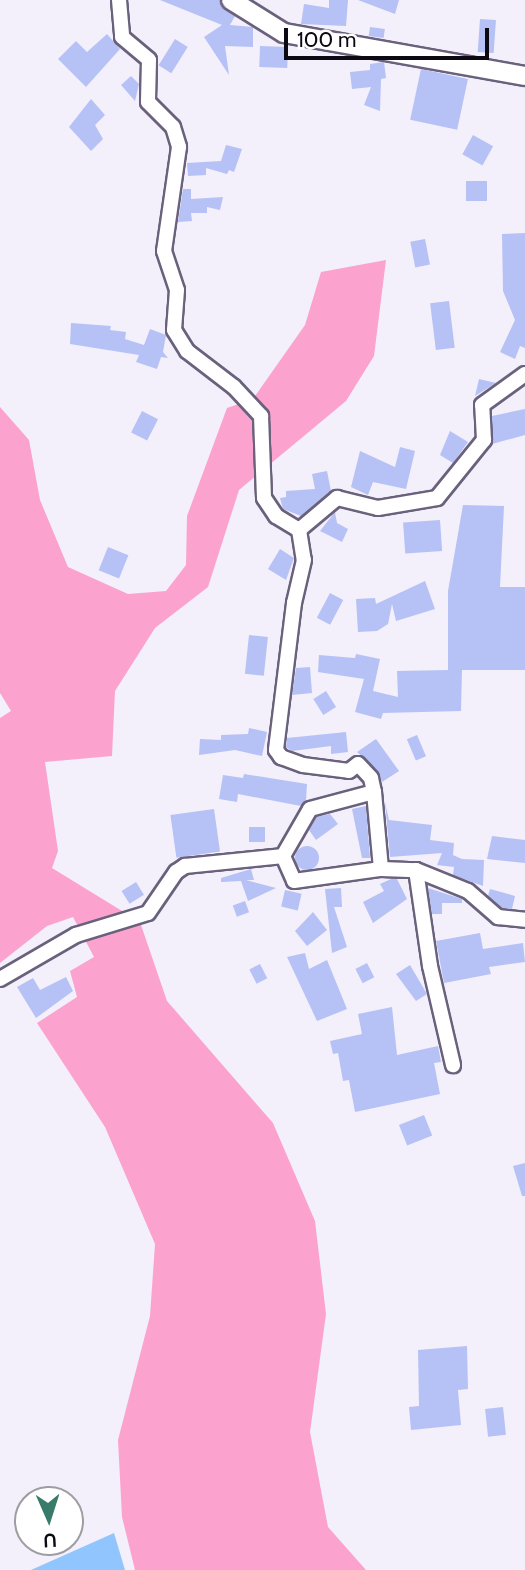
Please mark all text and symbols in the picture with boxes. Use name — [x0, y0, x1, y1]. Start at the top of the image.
scale bar — [287, 14, 492, 58]
text: 100 m — [297, 27, 356, 52]
north arrow — [14, 1486, 84, 1556]
text: U — [43, 1529, 57, 1552]

